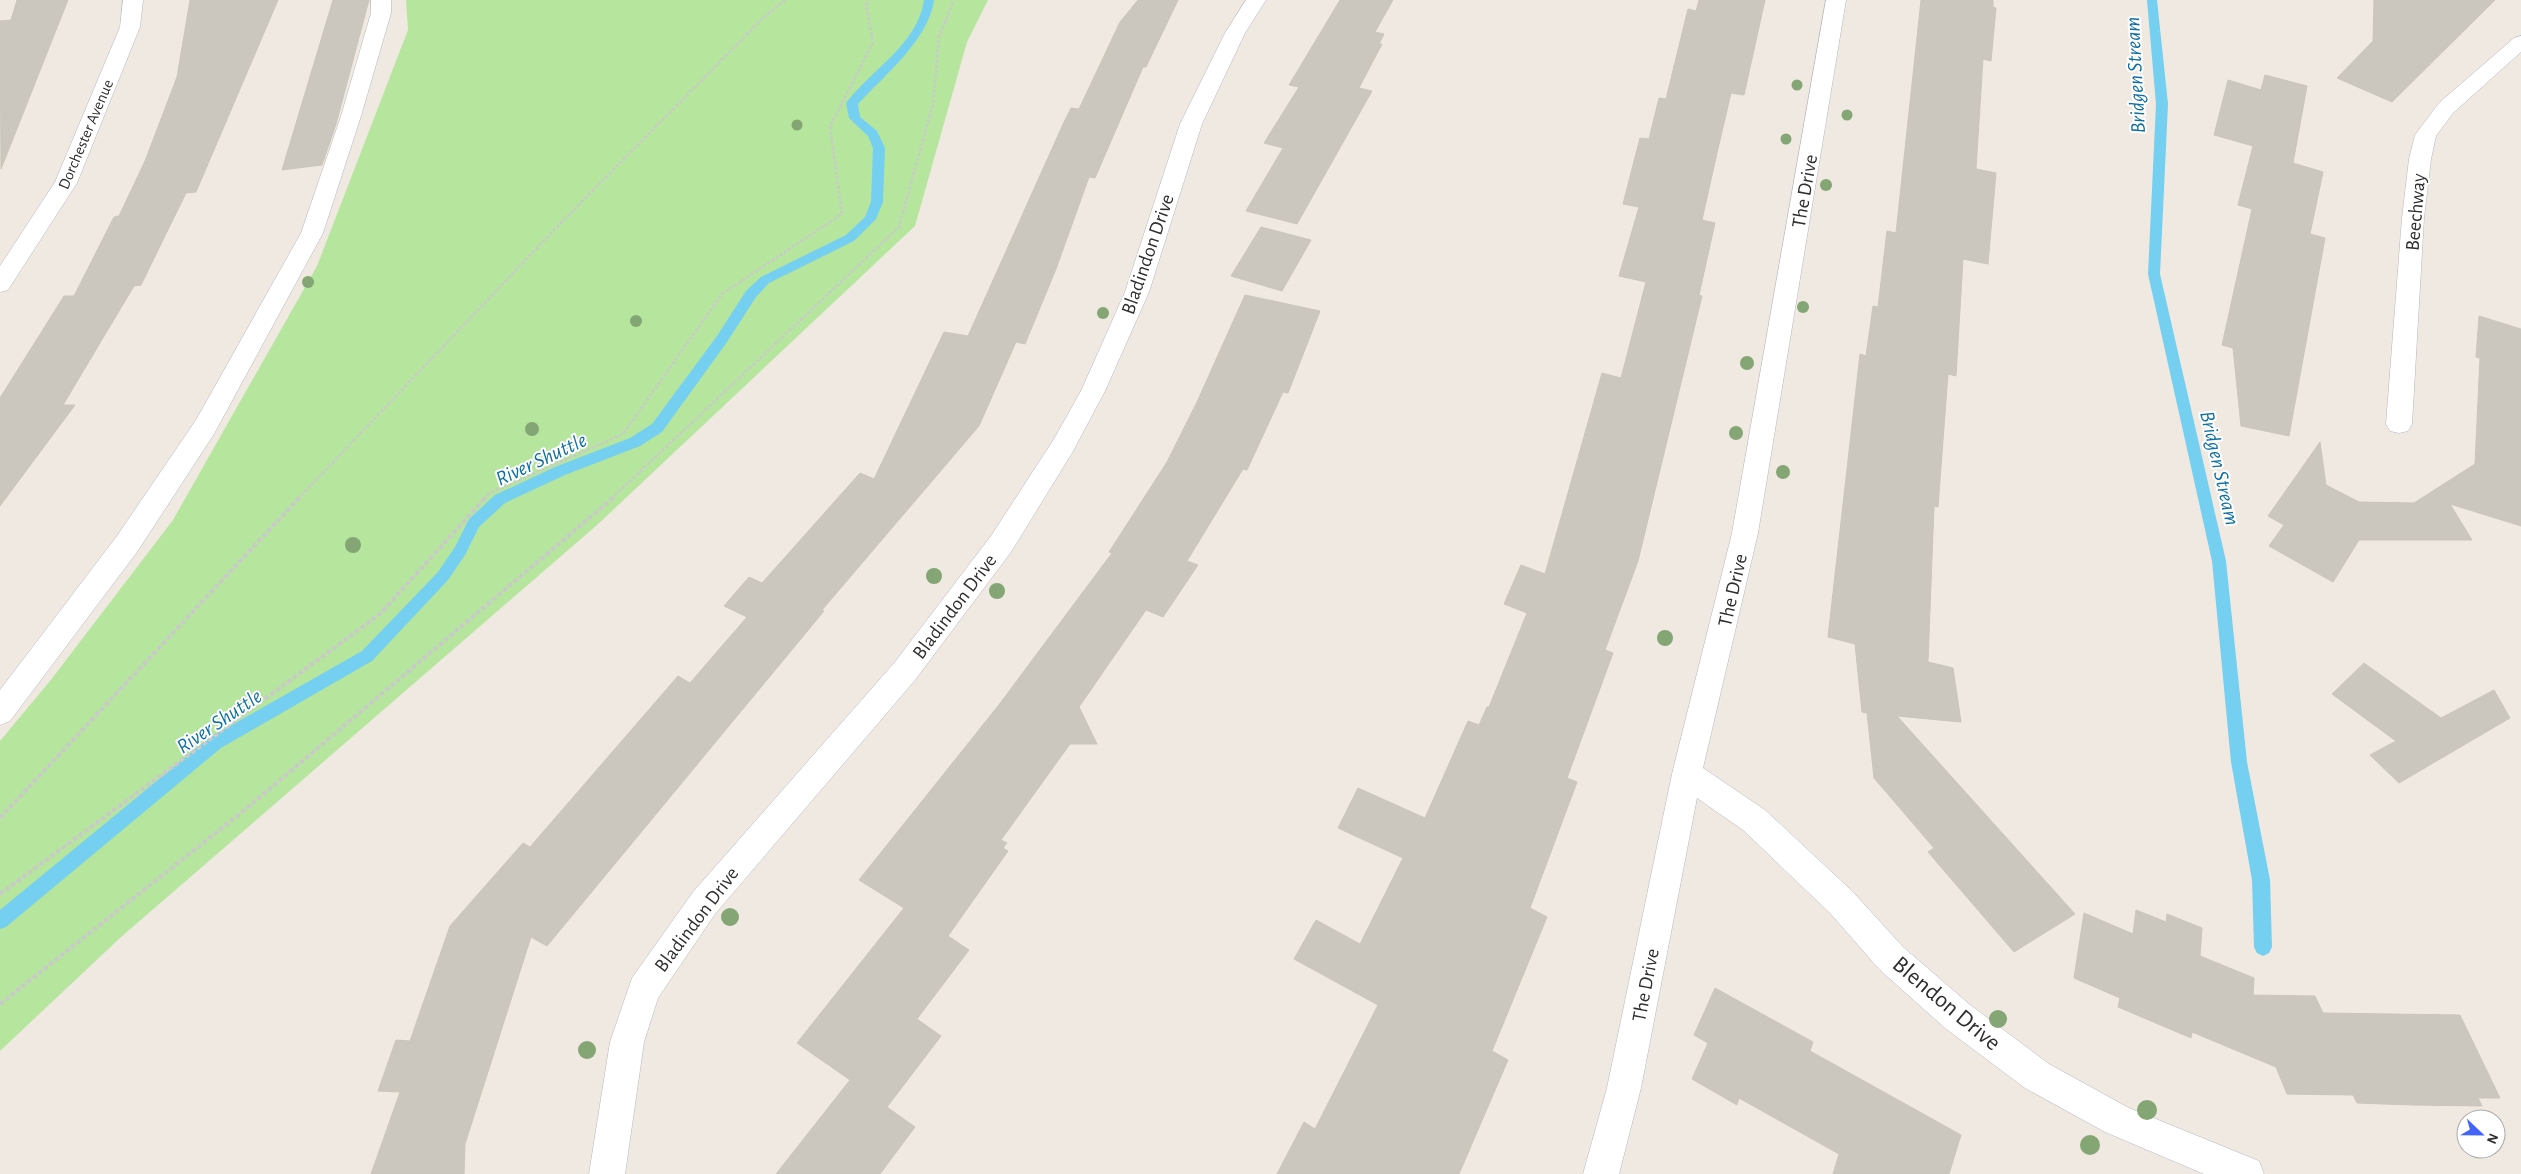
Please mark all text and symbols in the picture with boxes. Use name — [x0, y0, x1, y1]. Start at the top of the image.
water label: Bridgen Stream — [2122, 16, 2149, 134]
street label: Dorchester Avenue — [56, 77, 116, 192]
street label: The Drive — [1789, 153, 1821, 229]
street label: Beechway — [2403, 172, 2429, 252]
street label: Bladindon Drive — [1118, 192, 1178, 317]
water label: Bridgen Stream — [2196, 409, 2243, 527]
water label: River Shuttle — [492, 429, 590, 490]
street label: Bladindon Drive — [909, 550, 1001, 663]
street label: The Drive — [1715, 552, 1751, 629]
water label: River Shuttle — [173, 685, 266, 757]
street label: Bladindon Drive — [651, 863, 743, 976]
street label: The Drive — [1629, 947, 1663, 1023]
street label: Blendon Drive — [1888, 952, 2005, 1056]
north arrow — [2456, 1109, 2506, 1159]
text: N — [2484, 1131, 2500, 1146]

